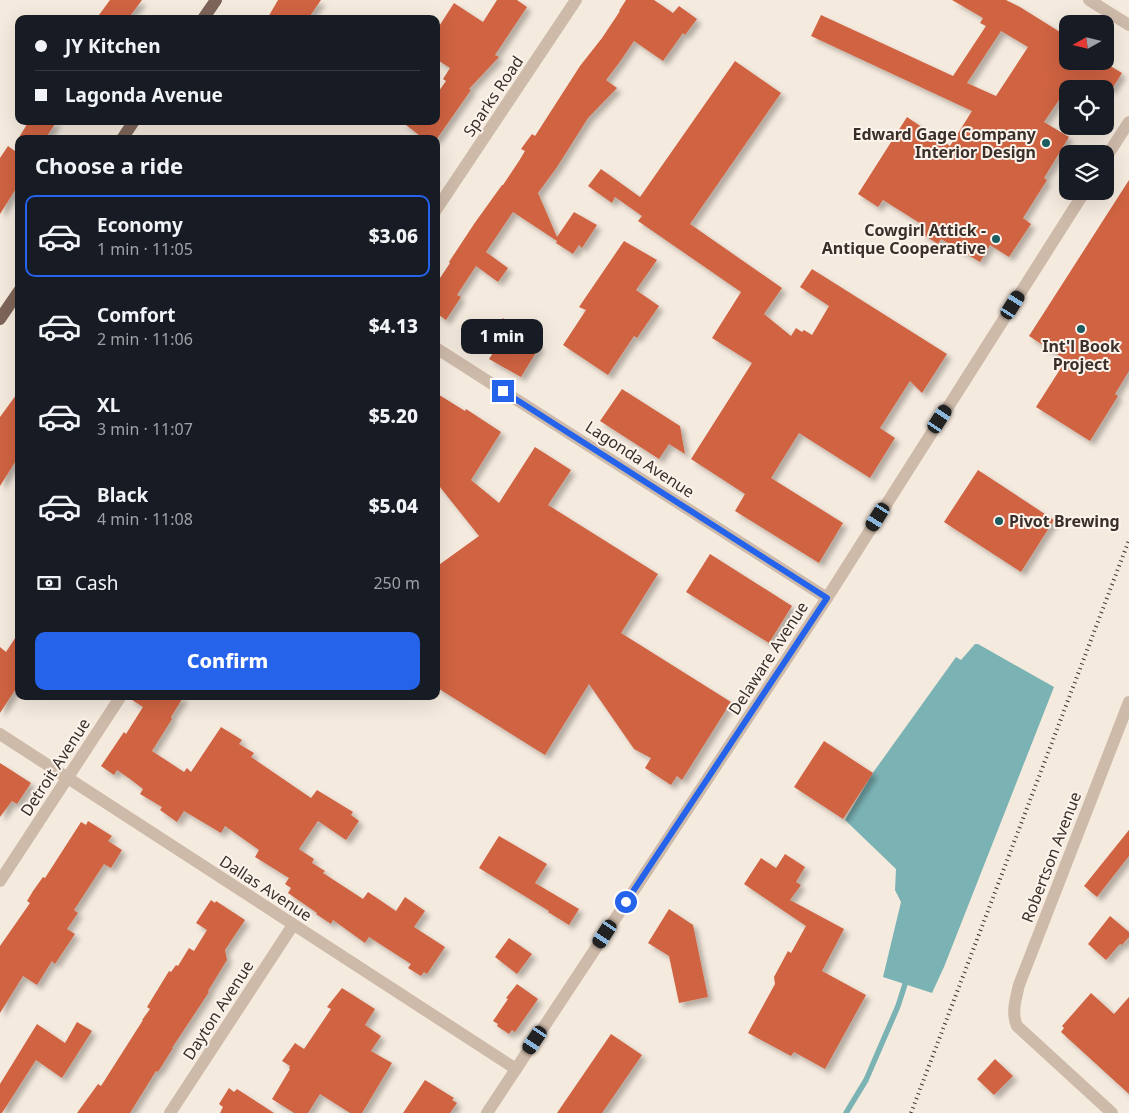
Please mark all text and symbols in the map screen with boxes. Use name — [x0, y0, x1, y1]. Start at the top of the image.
north arrow — [1059, 15, 1114, 70]
map controls — [1059, 15, 1114, 200]
text: JY Kitchen — [65, 33, 161, 59]
street label: Sparks Road — [458, 51, 528, 141]
button: locate — [1059, 80, 1114, 135]
text: Lagonda Avenue — [65, 82, 223, 108]
place label: Edward Gage Company Interior Design — [852, 123, 1037, 163]
marker: Edward Gage Company Interior Design — [1040, 137, 1052, 149]
button: layers — [1059, 145, 1114, 200]
text: Choose a ride — [35, 150, 183, 180]
text: Economy — [97, 212, 183, 238]
icon: car — [37, 214, 82, 259]
place label: Cowgirl Attick - Antique Cooperative — [822, 219, 986, 259]
text: $3.06 — [369, 223, 418, 249]
marker: Cowgirl Attick - Antique Cooperative — [990, 233, 1002, 245]
text: 1 min · 11:05 — [97, 238, 193, 260]
car — [998, 288, 1027, 322]
text: Comfort — [97, 302, 176, 328]
icon: car — [37, 304, 82, 349]
text: $4.13 — [369, 313, 418, 339]
callout: 1 min — [462, 318, 544, 354]
marker: Int'l Book Project — [1075, 323, 1087, 335]
text: 1 min — [480, 325, 524, 347]
text: 2 min · 11:06 — [97, 328, 193, 350]
place label: Int'l Book Project — [1042, 335, 1120, 375]
route end — [492, 380, 514, 402]
text: XL — [97, 392, 120, 418]
icon: car — [37, 394, 82, 439]
car — [925, 402, 954, 436]
text: $5.20 — [369, 403, 418, 429]
street label: Lagonda Avenue — [581, 415, 699, 503]
text: 3 min · 11:07 — [97, 418, 193, 440]
text: Black — [97, 482, 148, 508]
icon: car — [37, 484, 82, 529]
text: $5.04 — [369, 493, 418, 519]
car — [863, 500, 892, 534]
text: 4 min · 11:08 — [97, 508, 193, 530]
place label: Pivot Brewing — [1009, 510, 1120, 532]
marker: Pivot Brewing — [993, 515, 1005, 527]
icon: cash — [35, 569, 63, 597]
text: Cash — [75, 570, 119, 596]
text: 250 m — [373, 572, 420, 594]
street label: Delaware Avenue — [723, 597, 813, 719]
button: Confirm — [35, 632, 420, 690]
street label: Detroit Avenue — [15, 714, 95, 820]
street label: Robertson Avenue — [1016, 788, 1086, 926]
street label: Dallas Avenue — [216, 850, 316, 926]
route start — [615, 891, 637, 913]
car — [590, 917, 619, 951]
street label: Dayton Avenue — [178, 956, 258, 1064]
car — [520, 1023, 549, 1057]

